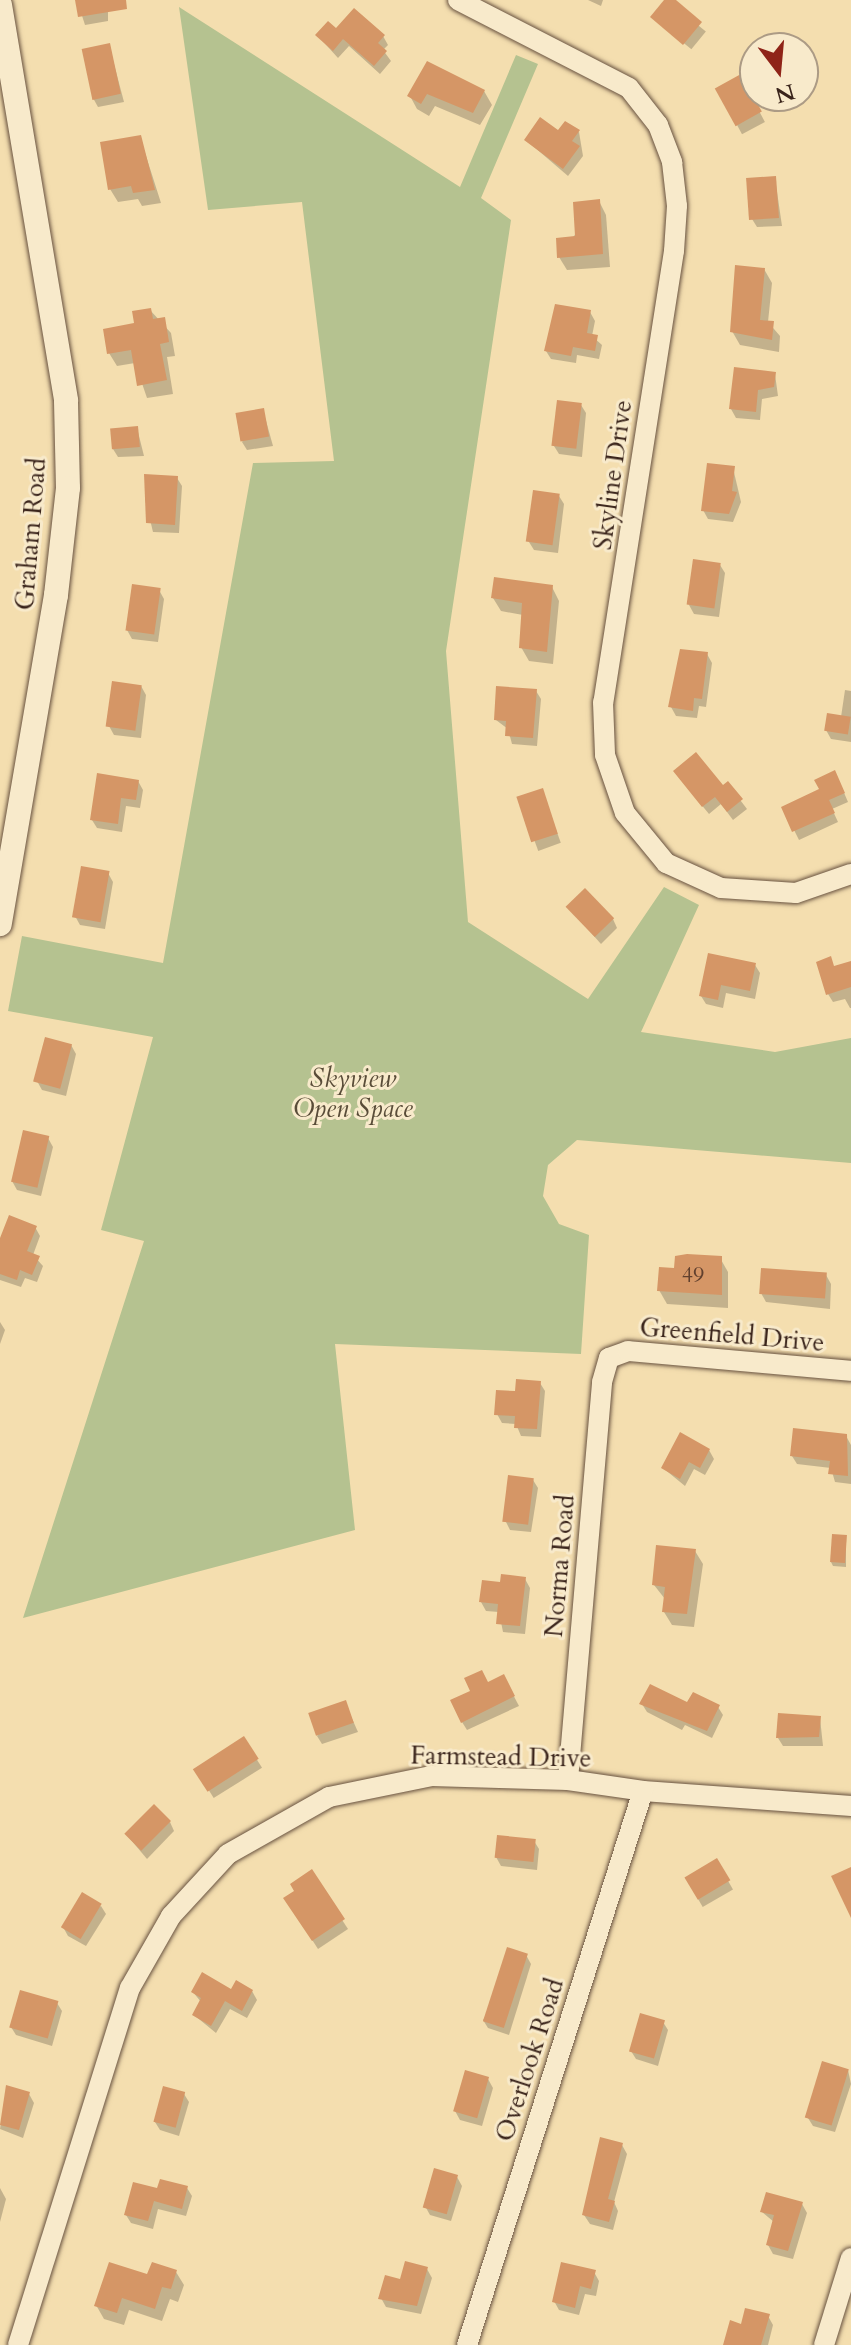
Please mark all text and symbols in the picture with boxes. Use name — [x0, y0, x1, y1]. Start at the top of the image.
north arrow — [739, 32, 819, 112]
text: N — [772, 76, 798, 110]
street label: Skyline Drive — [587, 398, 639, 552]
street label: Graham Road — [9, 456, 53, 612]
park label: Skyview Open Space — [293, 1063, 413, 1124]
house number: 49 — [682, 1263, 704, 1289]
street label: Greenfield Drive — [638, 1311, 826, 1359]
street label: Norma Road — [538, 1493, 582, 1639]
street label: Farmstead Drive — [410, 1740, 592, 1774]
street label: Overlook Road — [489, 1974, 571, 2146]

